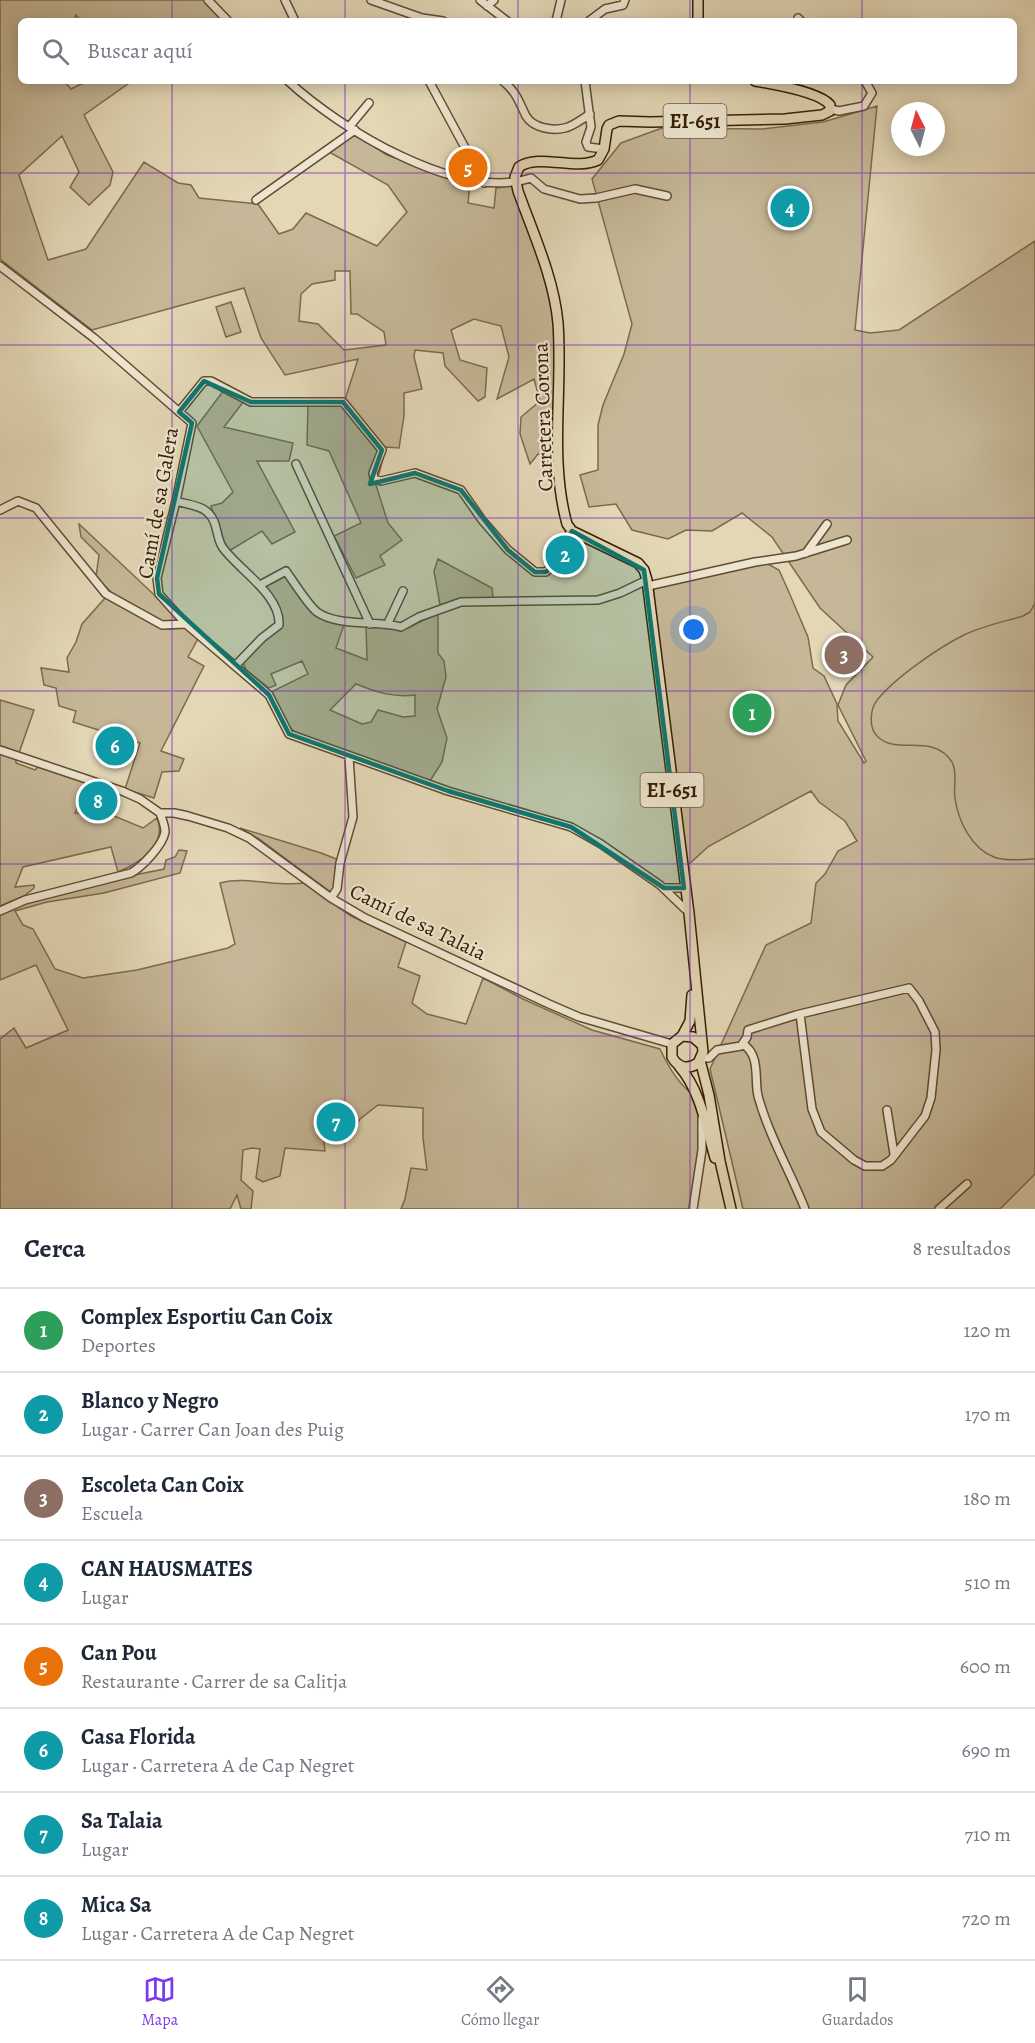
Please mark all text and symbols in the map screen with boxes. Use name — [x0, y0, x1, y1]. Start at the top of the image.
search box — [18, 18, 1017, 84]
icon: search — [39, 35, 72, 68]
text: Buscar aquí — [87, 36, 193, 66]
north arrow — [891, 102, 945, 156]
road number: EI-651 — [664, 104, 726, 138]
pin: 5 — [448, 146, 488, 190]
pin: 4 — [770, 186, 810, 230]
street label: Carretera Corona — [526, 342, 560, 492]
street label: Camí de sa Galera — [131, 425, 185, 581]
pin: 2 — [546, 532, 584, 578]
your location — [679, 615, 708, 644]
pin: 3 — [824, 632, 864, 678]
pin: 1 — [732, 690, 771, 736]
pin: 6 — [96, 724, 134, 768]
road number: EI-651 — [640, 773, 704, 807]
pin: 8 — [78, 778, 118, 824]
street label: Camí de sa Talaia — [345, 877, 491, 967]
pin: 7 — [316, 1100, 356, 1144]
text: Cerca — [24, 1231, 86, 1266]
text: 8 resultados — [913, 1235, 1011, 1262]
text: Complex Esportiu Can Coix — [81, 1302, 332, 1332]
text: 1 — [40, 1317, 47, 1344]
text: 120 m — [963, 1317, 1011, 1344]
text: Deportes — [81, 1332, 156, 1359]
text: Blanco y Negro — [81, 1386, 219, 1416]
text: 2 — [39, 1401, 48, 1428]
text: 170 m — [965, 1401, 1011, 1428]
text: Lugar · Carrer Can Joan des Puig — [81, 1416, 344, 1443]
text: Escoleta Can Coix — [81, 1470, 244, 1500]
text: 3 — [39, 1485, 48, 1512]
text: 180 m — [963, 1485, 1011, 1512]
text: Escuela — [81, 1500, 143, 1527]
text: CAN HAUSMATES — [81, 1554, 253, 1584]
text: 4 — [39, 1569, 48, 1596]
text: 510 m — [964, 1569, 1011, 1596]
text: Lugar — [81, 1584, 129, 1611]
text: Can Pou — [81, 1638, 157, 1668]
text: 5 — [39, 1653, 48, 1680]
text: 600 m — [960, 1653, 1011, 1680]
text: Restaurante · Carrer de sa Calitja — [81, 1668, 347, 1695]
text: Casa Florida — [81, 1722, 196, 1752]
text: 6 — [39, 1737, 48, 1764]
text: 690 m — [961, 1737, 1011, 1764]
text: Lugar · Carretera A de Cap Negret — [81, 1752, 354, 1779]
text: Sa Talaia — [81, 1806, 163, 1836]
text: 7 — [39, 1821, 48, 1848]
text: 710 m — [965, 1821, 1011, 1848]
text: Lugar — [81, 1836, 129, 1863]
text: Mica Sa — [81, 1890, 152, 1920]
text: 8 — [39, 1905, 48, 1932]
text: 720 m — [962, 1905, 1011, 1932]
text: Lugar · Carretera A de Cap Negret — [81, 1920, 354, 1947]
tab: Mapa — [141, 1973, 178, 2031]
tab: Cómo llegar — [461, 1973, 539, 2031]
tab: Guardados — [822, 1973, 894, 2031]

